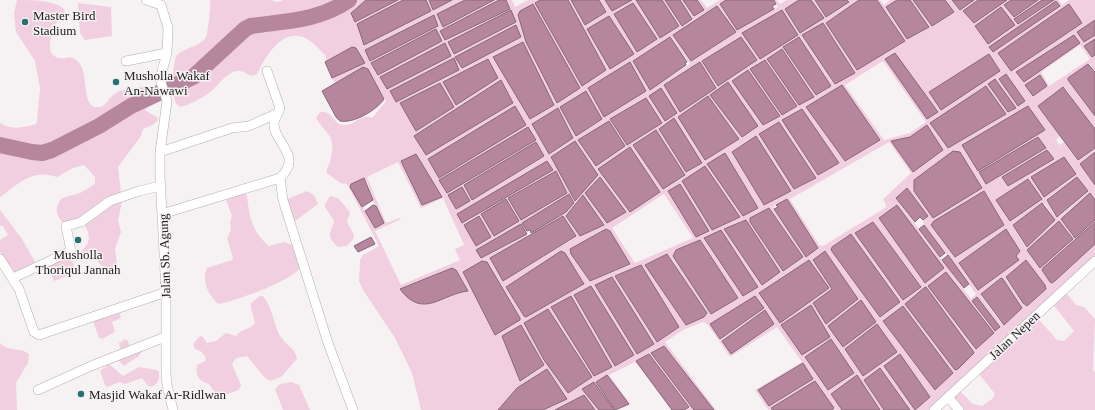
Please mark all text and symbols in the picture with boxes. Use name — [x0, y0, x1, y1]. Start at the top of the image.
place label: Master Bird Stadium — [33, 8, 96, 38]
marker: Master Bird Stadium — [20, 17, 30, 27]
place label: Musholla Wakaf An-Nawawi — [124, 68, 210, 98]
marker: Musholla Wakaf An-Nawawi — [111, 77, 121, 87]
street label: Jalan Sb. Agung — [156, 213, 173, 299]
marker: Musholla Thoriqul Jannah — [73, 235, 83, 245]
place label: Musholla Thoriqul Jannah — [36, 247, 121, 277]
street label: Jalan Nepen — [986, 308, 1043, 363]
place label: Masjid Wakaf Ar-Ridlwan — [89, 387, 227, 402]
marker: Masjid Wakaf Ar-Ridlwan — [76, 389, 86, 399]

